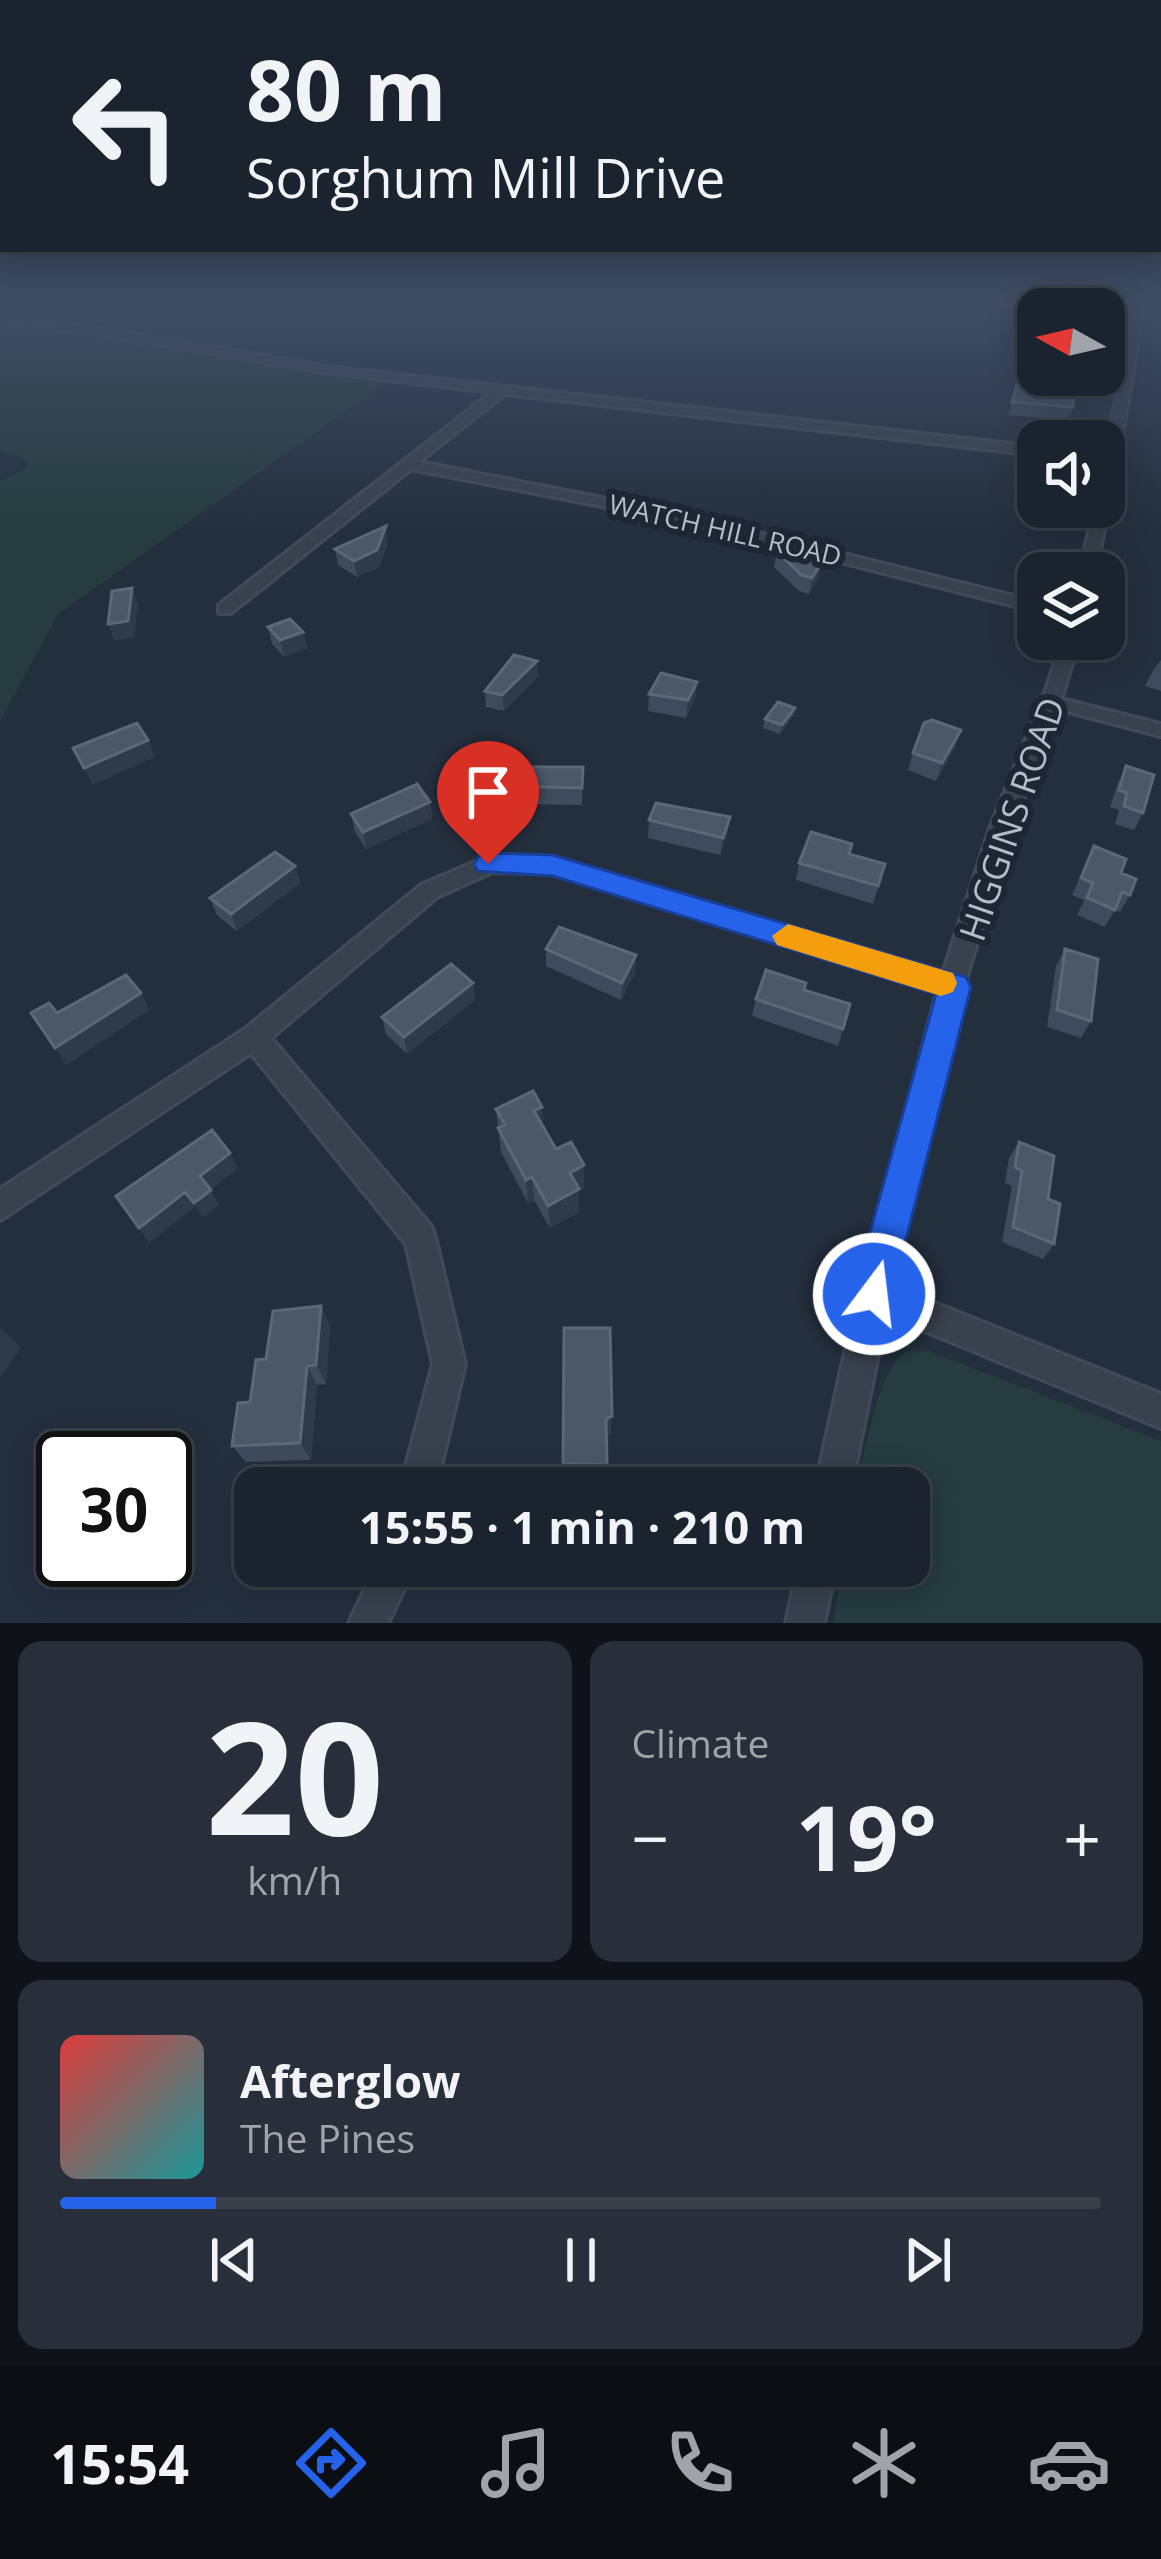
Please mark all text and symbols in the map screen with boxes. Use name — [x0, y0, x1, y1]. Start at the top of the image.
text: 80 m — [246, 31, 446, 146]
icon: left — [48, 48, 204, 204]
text: Sorghum Mill Drive — [246, 140, 725, 214]
north arrow — [1017, 288, 1125, 396]
map controls — [1017, 288, 1125, 660]
button: sound — [1017, 420, 1125, 528]
street label: WATCH HILL ROAD — [605, 485, 845, 574]
button: layers — [1017, 552, 1125, 660]
street label: HIGGINS ROAD — [947, 691, 1076, 947]
pin — [437, 741, 539, 864]
icon: arrive — [455, 759, 521, 825]
position arrow — [811, 1231, 937, 1357]
speed limit sign: 30 — [36, 1431, 192, 1587]
text: 15:55 · 1 min · 210 m — [359, 1496, 805, 1557]
text: 20 — [206, 1668, 384, 1881]
text: Climate — [632, 1716, 769, 1769]
text: 19° — [796, 1775, 937, 1897]
text: − — [632, 1792, 669, 1882]
text: + — [1063, 1792, 1101, 1882]
text: km/h — [247, 1853, 342, 1906]
text: Afterglow — [240, 2050, 461, 2111]
text: The Pines — [240, 2111, 415, 2164]
icon: previous — [201, 2227, 267, 2293]
icon: pause — [548, 2227, 614, 2293]
icon: next — [895, 2227, 961, 2293]
icon: directions — [289, 2421, 373, 2505]
icon: music — [474, 2421, 558, 2505]
icon: phone — [658, 2421, 742, 2505]
icon: climate — [842, 2421, 926, 2505]
icon: car — [1027, 2421, 1111, 2505]
text: 15:54 — [50, 2426, 189, 2500]

